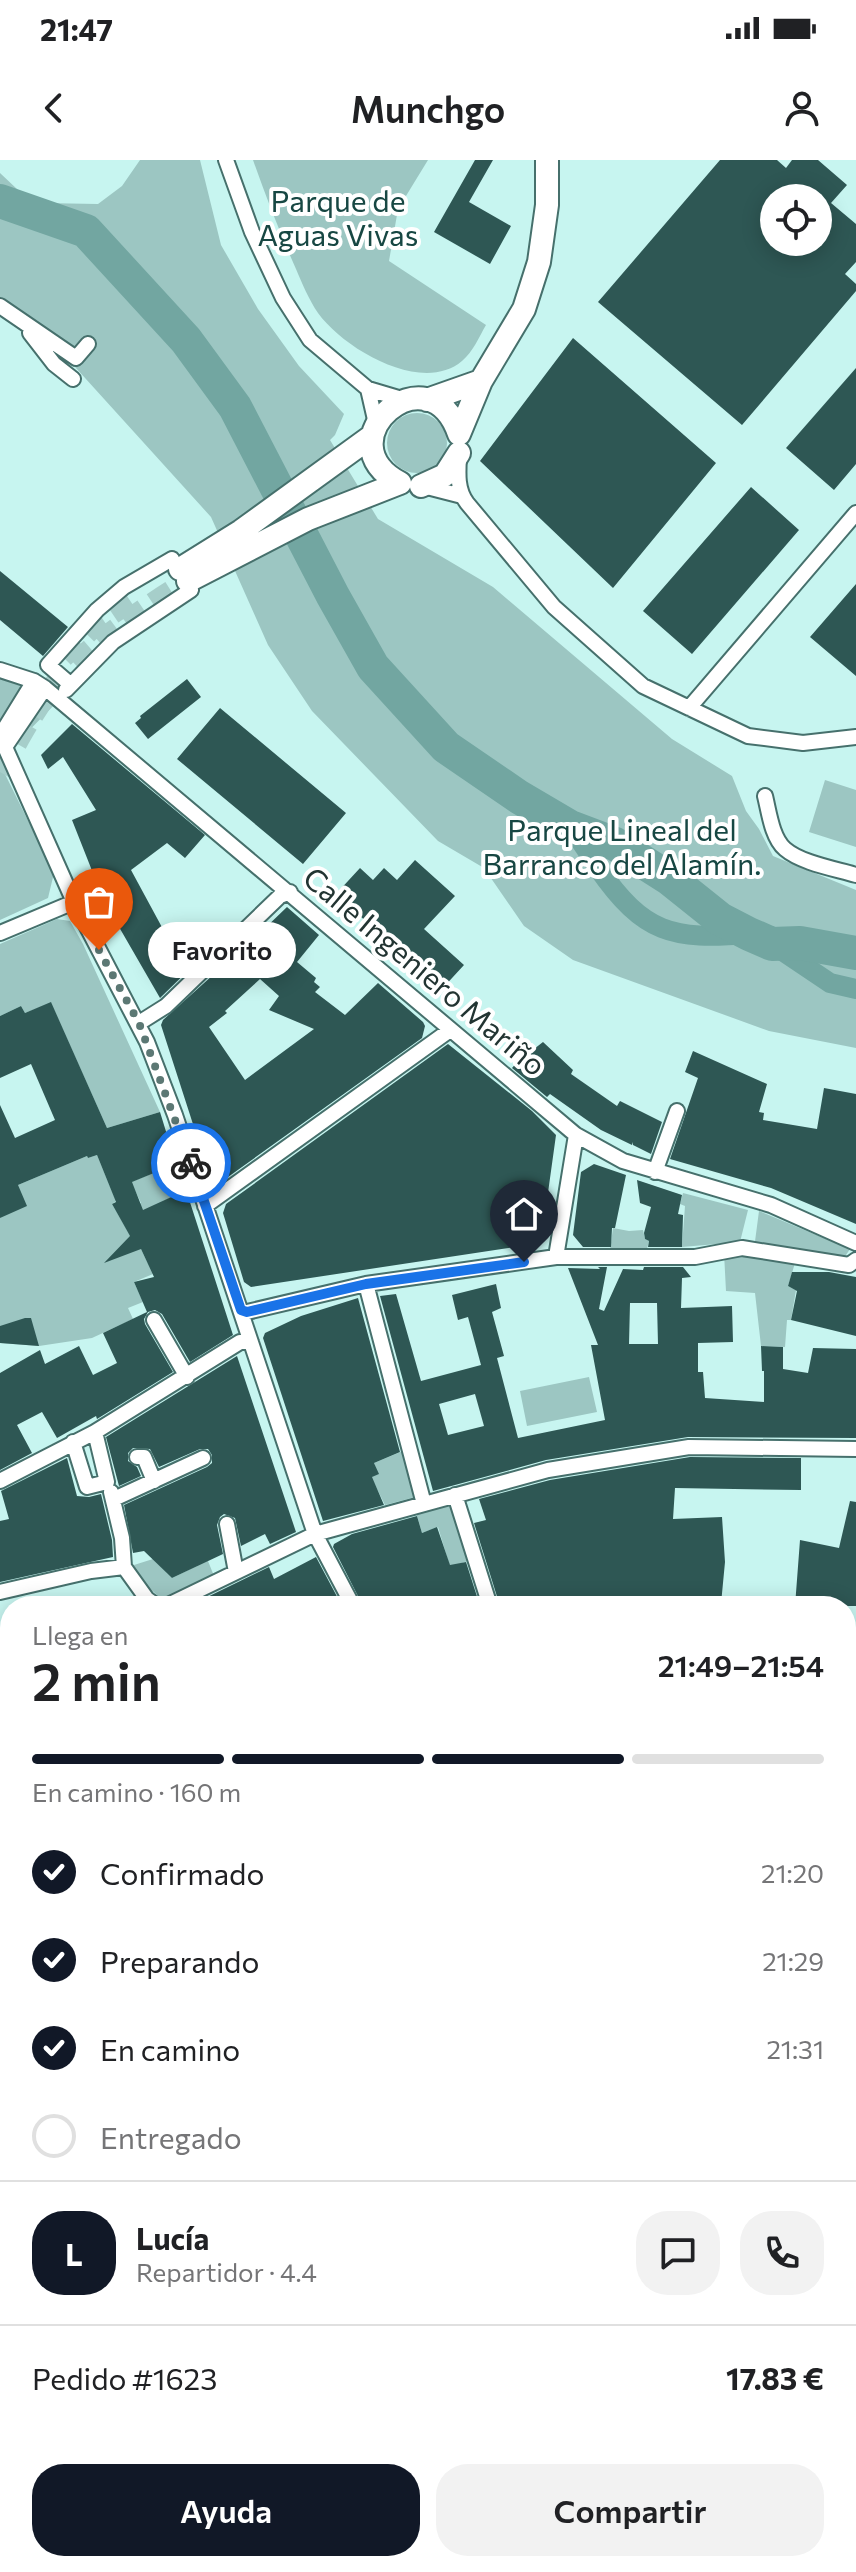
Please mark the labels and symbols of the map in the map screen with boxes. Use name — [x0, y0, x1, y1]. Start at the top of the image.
park label: Parque de Aguas Vivas — [258, 181, 418, 252]
park label: Parque Lineal del Barranco del Alamín. — [483, 810, 761, 881]
street label: Calle Ingeniero Mariño — [297, 858, 554, 1082]
pin — [65, 868, 133, 950]
callout: Favorito — [147, 922, 295, 978]
courier — [151, 1123, 231, 1203]
pin — [490, 1180, 558, 1262]

